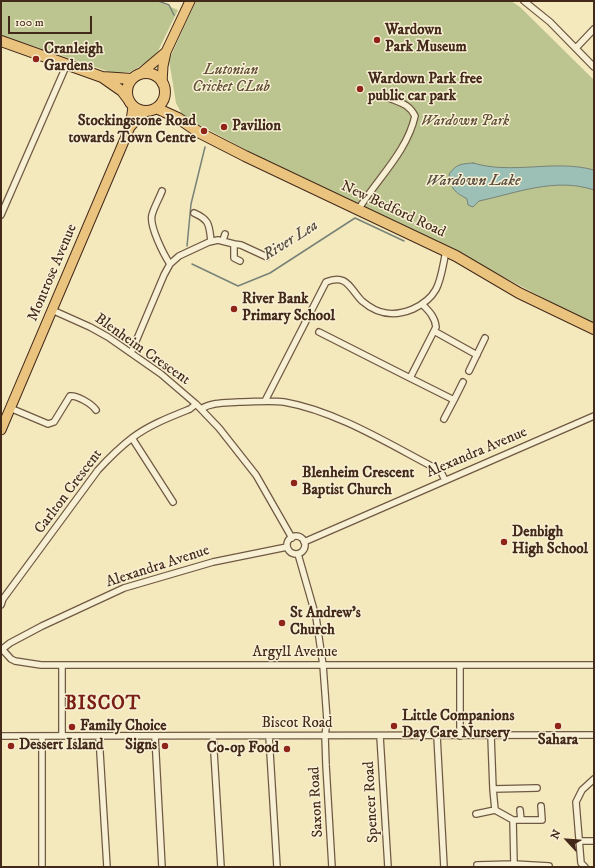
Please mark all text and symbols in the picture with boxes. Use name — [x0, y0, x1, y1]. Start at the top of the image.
scale bar — [10, 8, 94, 34]
text: 100 m — [15, 15, 44, 30]
place label: Wardown Park Museum — [385, 22, 467, 57]
marker: Wardown Park Museum — [372, 35, 382, 45]
place label: Cranleigh Gardens — [44, 41, 103, 76]
marker: Cranleigh Gardens — [31, 54, 41, 64]
park label: Lutonian Cricket CLub — [192, 62, 270, 97]
place label: Wardown Park free public car park — [368, 71, 482, 106]
marker: Wardown Park free public car park — [355, 84, 365, 94]
place label: Stockingstone Road towards Town Centre — [69, 113, 196, 148]
park label: Wardown Park — [421, 113, 509, 131]
place label: Pavilion — [232, 118, 281, 136]
marker: Pavilion — [219, 122, 229, 132]
marker: Stockingstone Road towards Town Centre — [199, 126, 209, 136]
water label: Wardown Lake — [426, 172, 520, 192]
street label: New Bedford Road — [338, 178, 448, 242]
water label: River Lea — [260, 217, 322, 265]
street label: Montrose Avenue — [24, 222, 82, 324]
place label: River Bank Primary School — [242, 291, 335, 326]
marker: River Bank Primary School — [229, 304, 239, 314]
street label: Blenheim Crescent — [91, 310, 193, 390]
street label: Alexandra Avenue — [424, 424, 530, 482]
street label: Carlton Crescent — [31, 446, 107, 538]
place label: Blenheim Crescent Baptist Church — [302, 465, 414, 500]
marker: Blenheim Crescent Baptist Church — [289, 478, 299, 488]
place label: Denbigh High School — [512, 524, 588, 559]
marker: Denbigh High School — [499, 537, 509, 547]
street label: Alexandra Avenue — [104, 542, 212, 592]
place label: St Andrew's Church — [290, 605, 361, 640]
marker: St Andrew's Church — [277, 618, 287, 628]
street label: Argyll Avenue — [253, 644, 337, 662]
district label: BISCOT — [65, 694, 141, 716]
place label: Little Companions Day Care Nursery — [402, 708, 514, 743]
street label: Biscot Road — [261, 715, 333, 733]
place label: Family Choice — [80, 718, 167, 736]
marker: Little Companions Day Care Nursery — [389, 721, 399, 731]
marker: Sahara — [553, 721, 563, 731]
marker: Family Choice — [67, 722, 77, 732]
place label: Sahara — [538, 732, 578, 750]
place label: Dessert Island — [19, 737, 104, 755]
place label: Signs — [125, 737, 157, 755]
place label: Co-op Food — [207, 740, 279, 758]
marker: Dessert Island — [6, 741, 16, 751]
marker: Signs — [160, 741, 170, 751]
marker: Co-op Food — [282, 744, 292, 754]
street label: Spencer Road — [361, 761, 383, 843]
street label: Saxon Road — [306, 766, 328, 838]
north arrow — [547, 820, 587, 860]
text: N — [548, 828, 564, 842]

